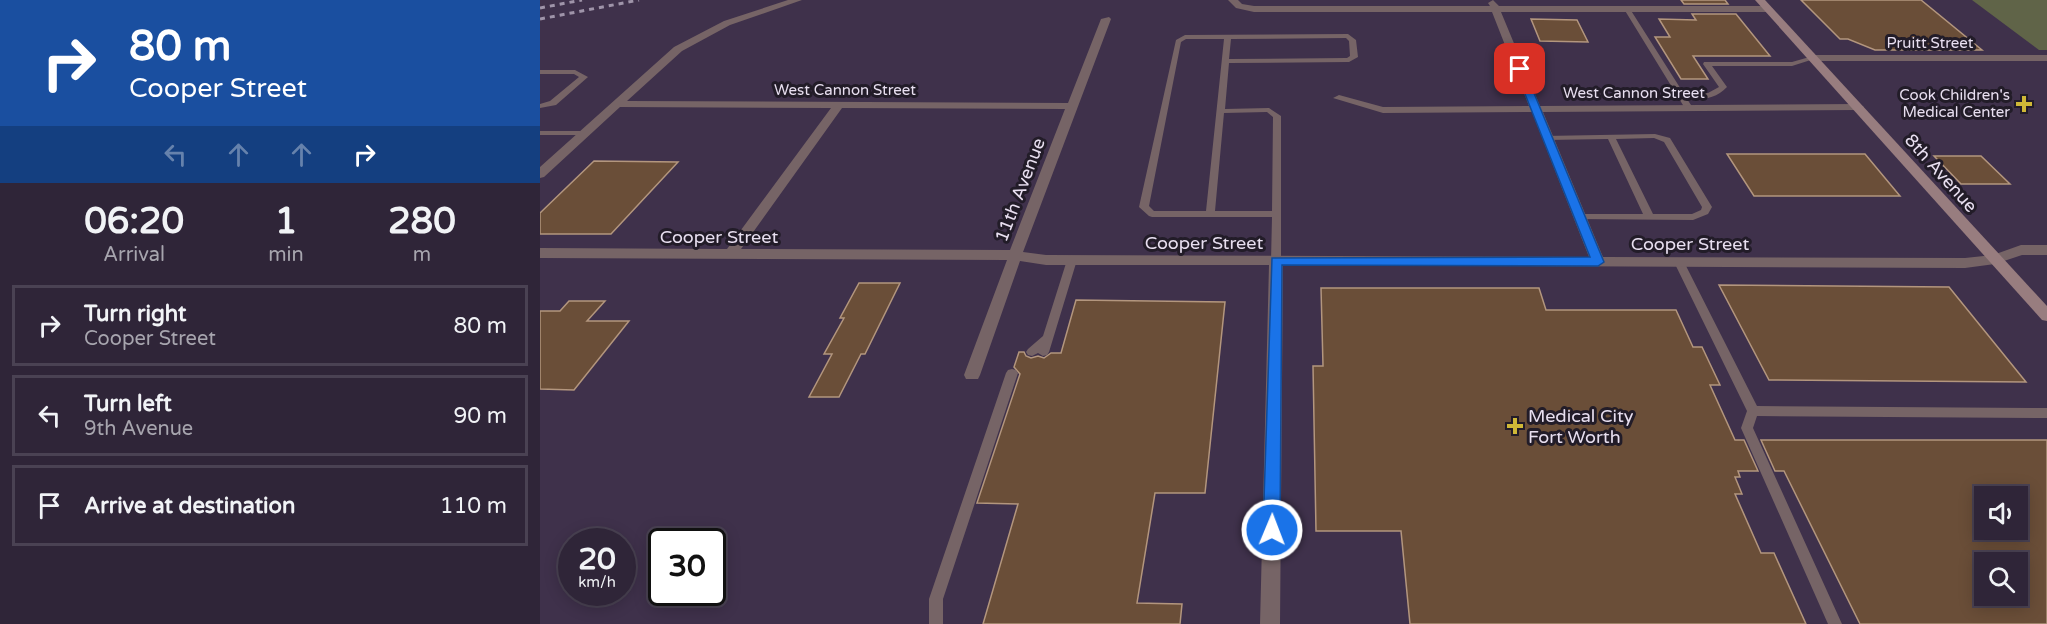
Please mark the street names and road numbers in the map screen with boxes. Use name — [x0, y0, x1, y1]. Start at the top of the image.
street label: Pruitt Street — [1887, 34, 1974, 52]
street label: West Cannon Street — [774, 81, 916, 99]
street label: West Cannon Street — [1563, 84, 1705, 102]
street label: 8th Avenue — [1900, 129, 1982, 217]
street label: 11th Avenue — [990, 135, 1050, 245]
street label: Cooper Street — [660, 226, 778, 248]
street label: Cooper Street — [1145, 232, 1263, 254]
street label: Cooper Street — [1631, 233, 1749, 255]

